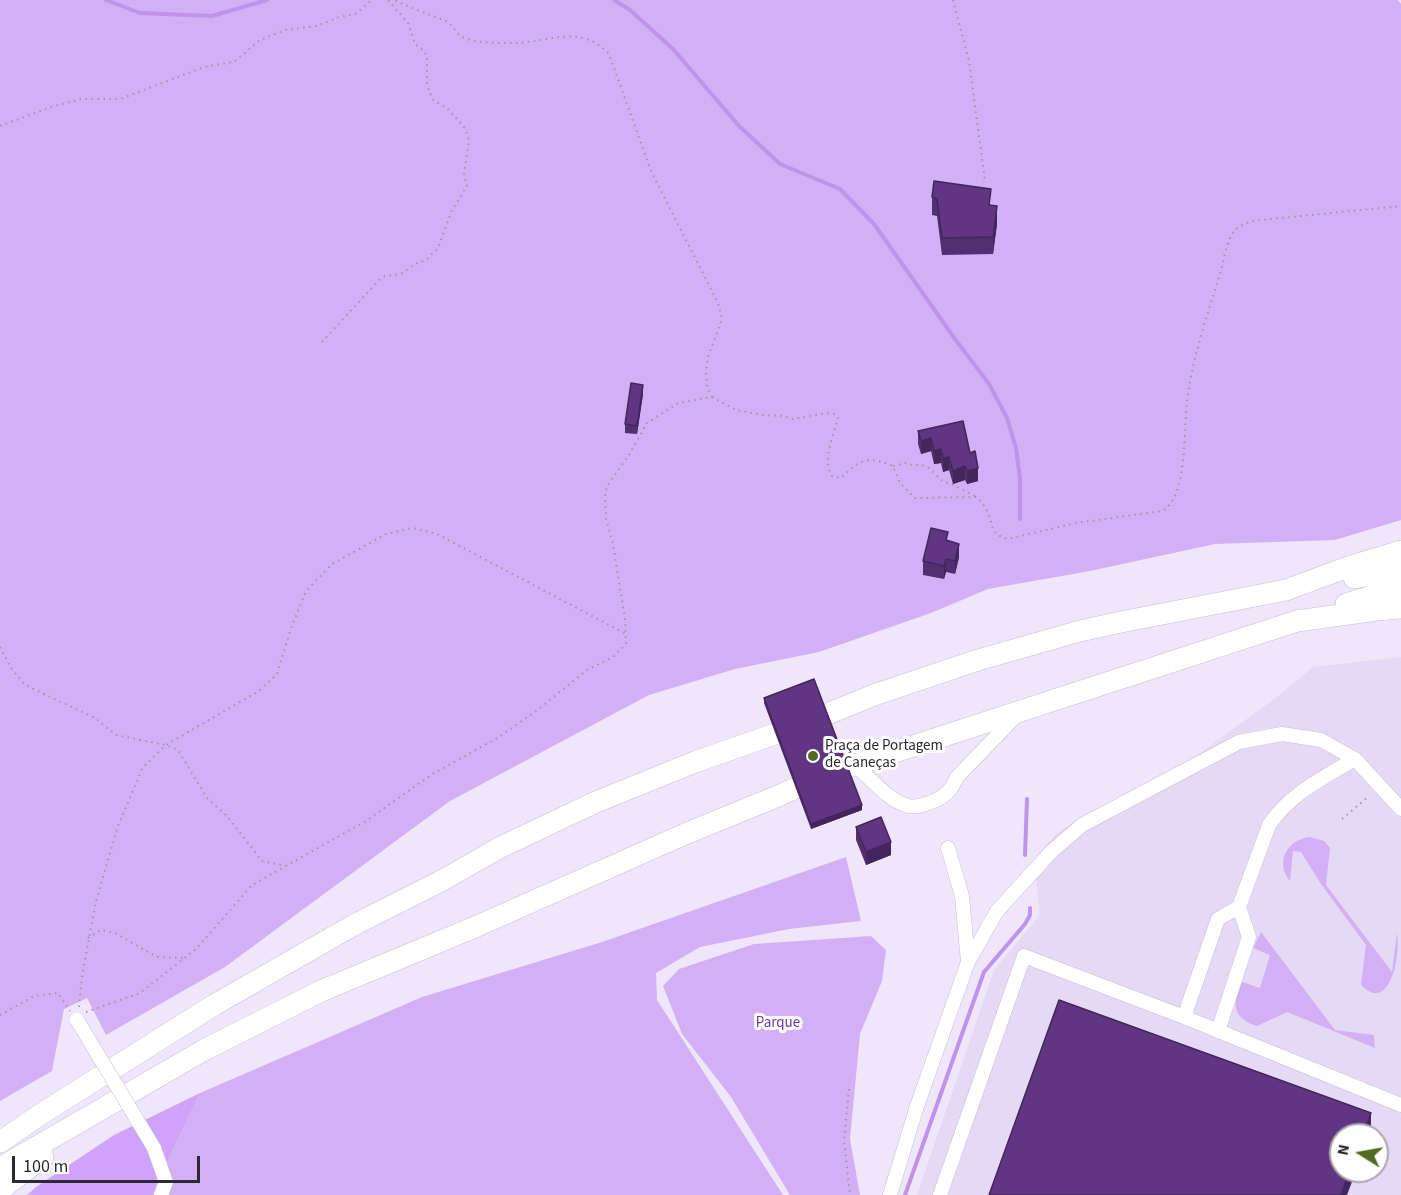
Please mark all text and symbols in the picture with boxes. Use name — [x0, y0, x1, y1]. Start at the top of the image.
place label: Praça de Portagem de Caneças — [825, 738, 943, 773]
marker: Praça de Portagem de Caneças — [806, 749, 820, 763]
park label: Parque — [756, 1015, 800, 1033]
north arrow — [1329, 1123, 1389, 1183]
text: N — [1331, 1143, 1355, 1157]
scale bar — [15, 1144, 202, 1182]
text: 100 m — [23, 1154, 68, 1179]

